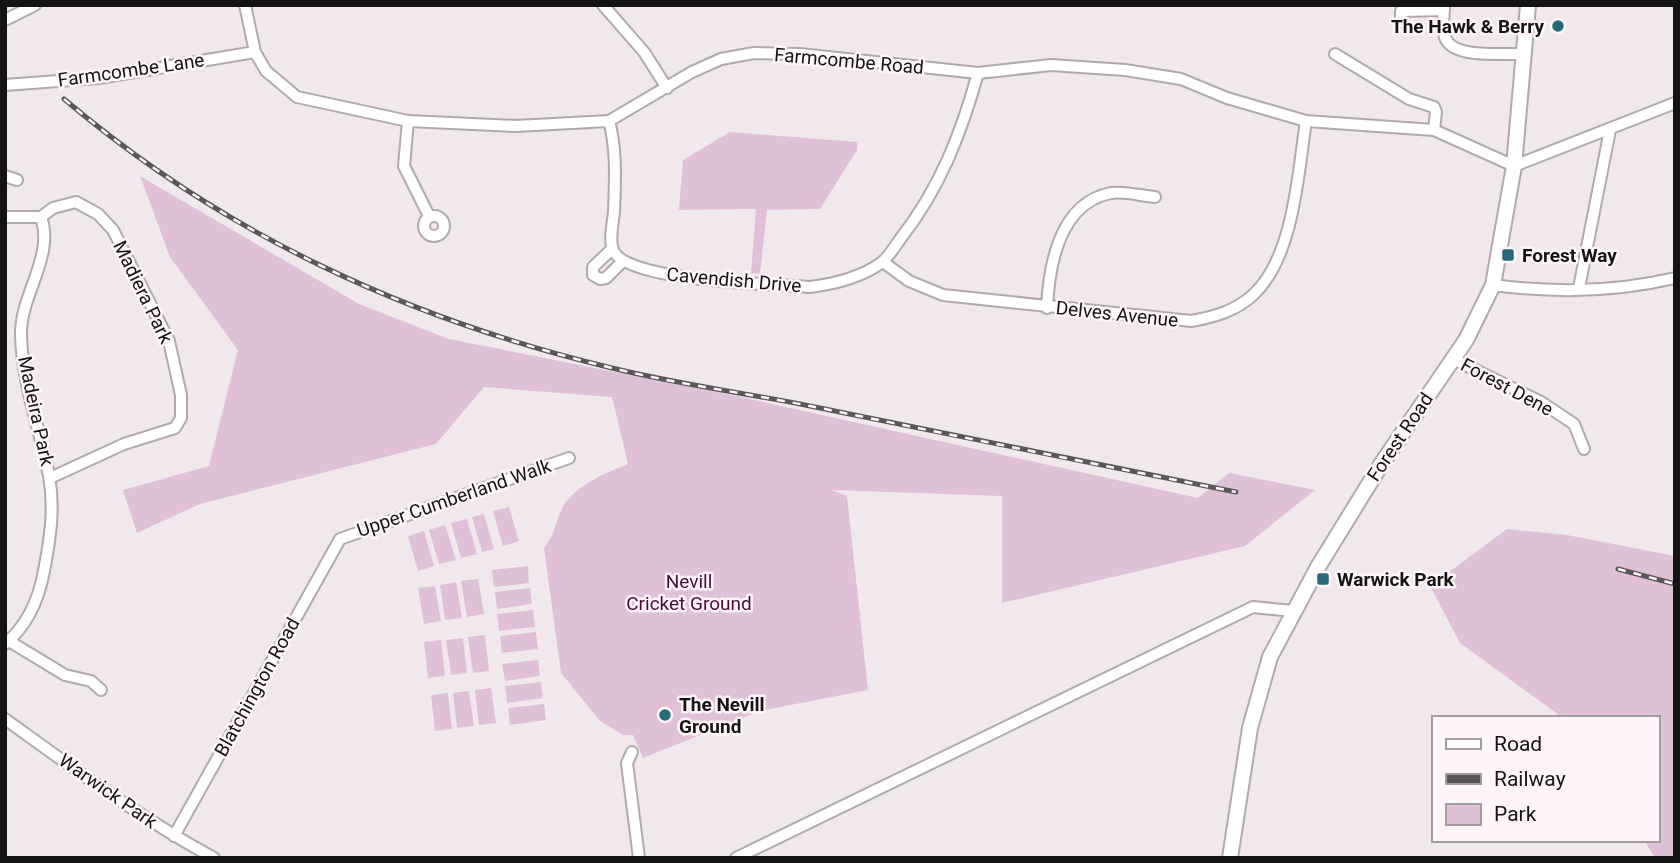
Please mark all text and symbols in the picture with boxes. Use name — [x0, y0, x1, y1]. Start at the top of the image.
place label: The Hawk & Berry — [1391, 15, 1544, 38]
marker: The Hawk & Berry — [1550, 18, 1566, 34]
street label: Farmcombe Road — [773, 43, 925, 79]
street label: Farmcombe Lane — [56, 48, 206, 92]
street label: Madiera Park — [108, 237, 178, 348]
place label: Forest Way — [1522, 244, 1617, 267]
marker: Forest Way — [1500, 247, 1516, 263]
street label: Cavendish Drive — [666, 263, 802, 297]
street label: Delves Avenue — [1055, 296, 1179, 332]
street label: Forest Dene — [1457, 353, 1557, 421]
street label: Madeira Park — [13, 354, 59, 468]
street label: Forest Road — [1362, 388, 1438, 486]
street label: Upper Cumberland Walk — [354, 454, 554, 542]
place label: Warwick Park — [1337, 568, 1455, 591]
park label: Nevill Cricket Ground — [626, 570, 752, 615]
marker: Warwick Park — [1315, 571, 1331, 587]
street label: Blatchington Road — [209, 614, 305, 760]
place label: The Nevill Ground — [679, 693, 765, 738]
marker: The Nevill Ground — [657, 707, 673, 723]
legend — [1432, 716, 1659, 842]
text: Road — [1494, 732, 1542, 756]
street label: Warwick Park — [54, 749, 162, 834]
text: Railway — [1494, 767, 1566, 791]
text: Park — [1494, 802, 1537, 826]

